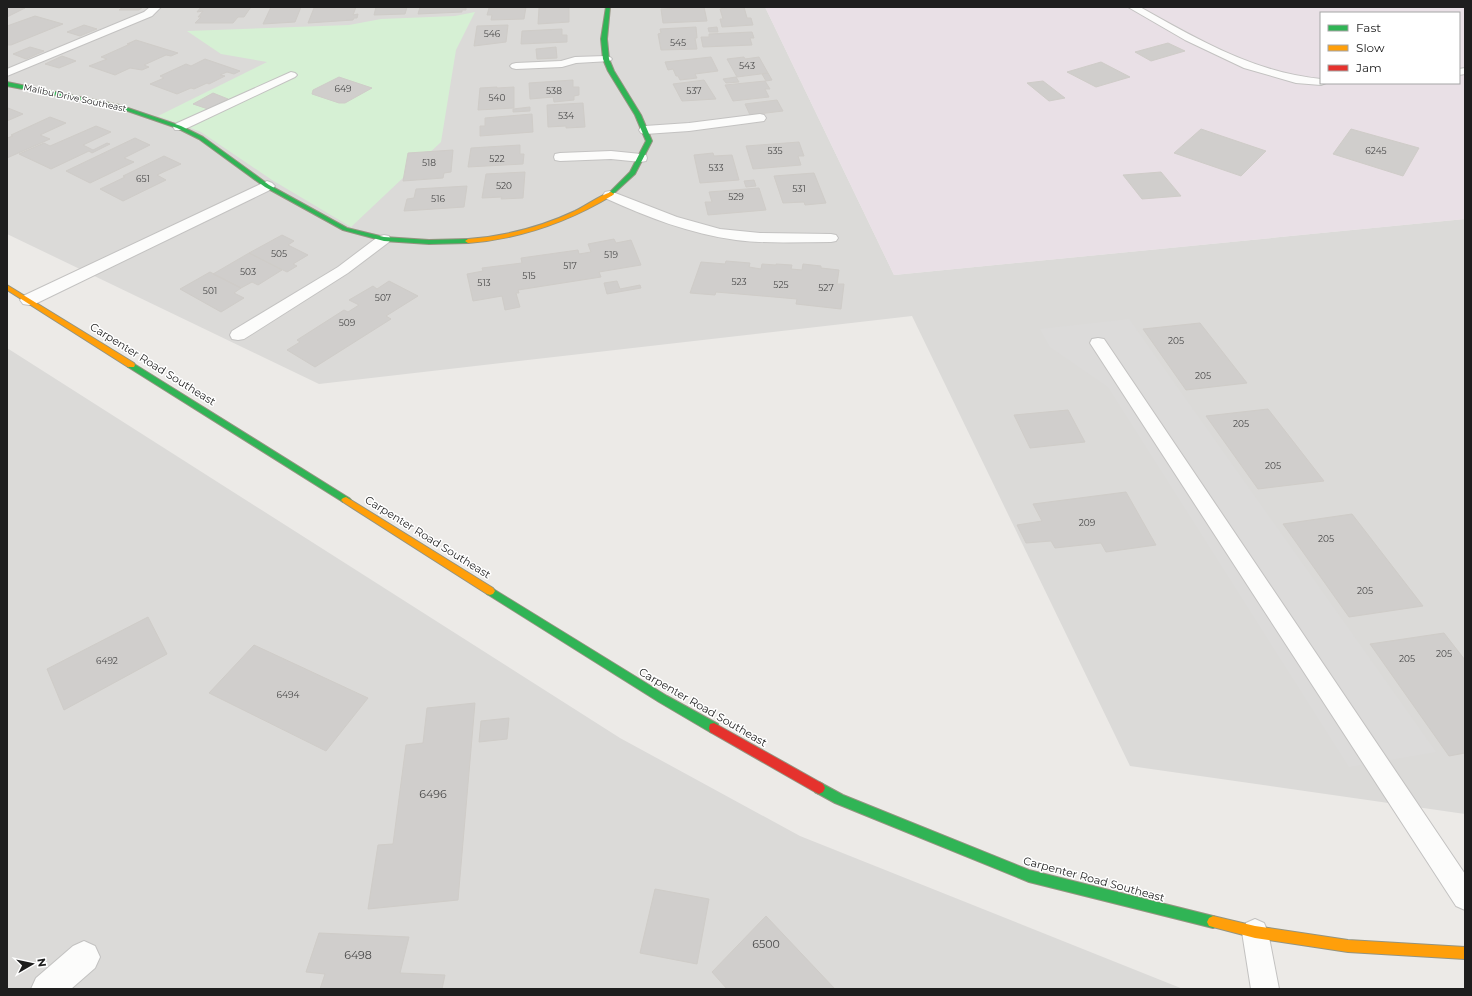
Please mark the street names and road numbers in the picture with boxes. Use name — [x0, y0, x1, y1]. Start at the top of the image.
street label: Malibu Drive Southeast — [23, 81, 128, 114]
street label: Carpenter Road Southeast — [88, 319, 219, 409]
street label: Carpenter Road Southeast — [363, 492, 494, 582]
street label: Carpenter Road Southeast — [636, 665, 770, 750]
street label: Carpenter Road Southeast — [1022, 853, 1167, 905]

